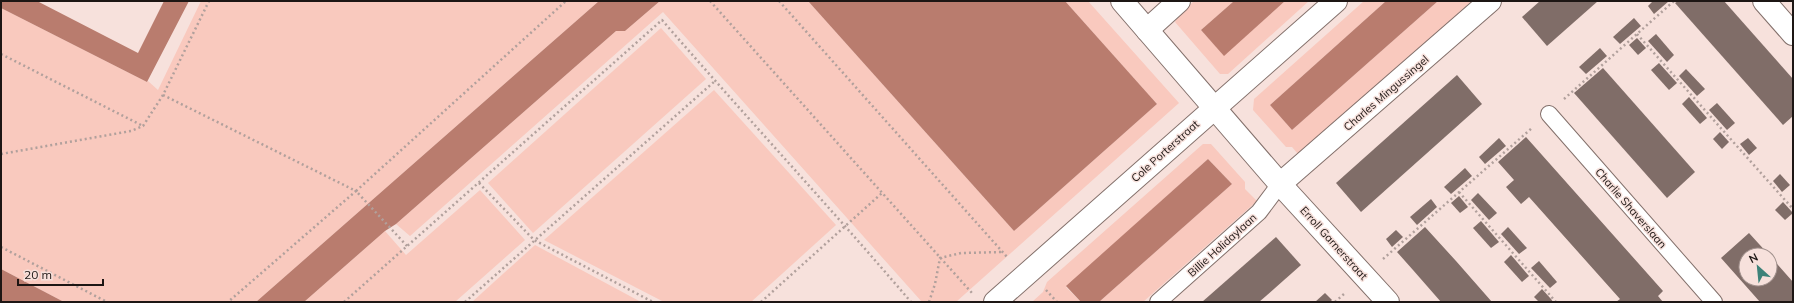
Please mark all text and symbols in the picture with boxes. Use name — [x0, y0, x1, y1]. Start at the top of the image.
street label: Charles Mingussingel — [1341, 52, 1431, 134]
street label: Cole Porterstraat — [1128, 117, 1202, 185]
street label: Charlie Shaverslaan — [1592, 165, 1670, 251]
street label: Erroll Garnerstraat — [1297, 203, 1371, 283]
street label: Billie Holidaylaan — [1185, 210, 1259, 280]
north arrow — [1738, 247, 1778, 287]
text: N — [1747, 250, 1760, 266]
scale bar — [18, 261, 103, 287]
text: 20 m — [24, 267, 52, 282]

